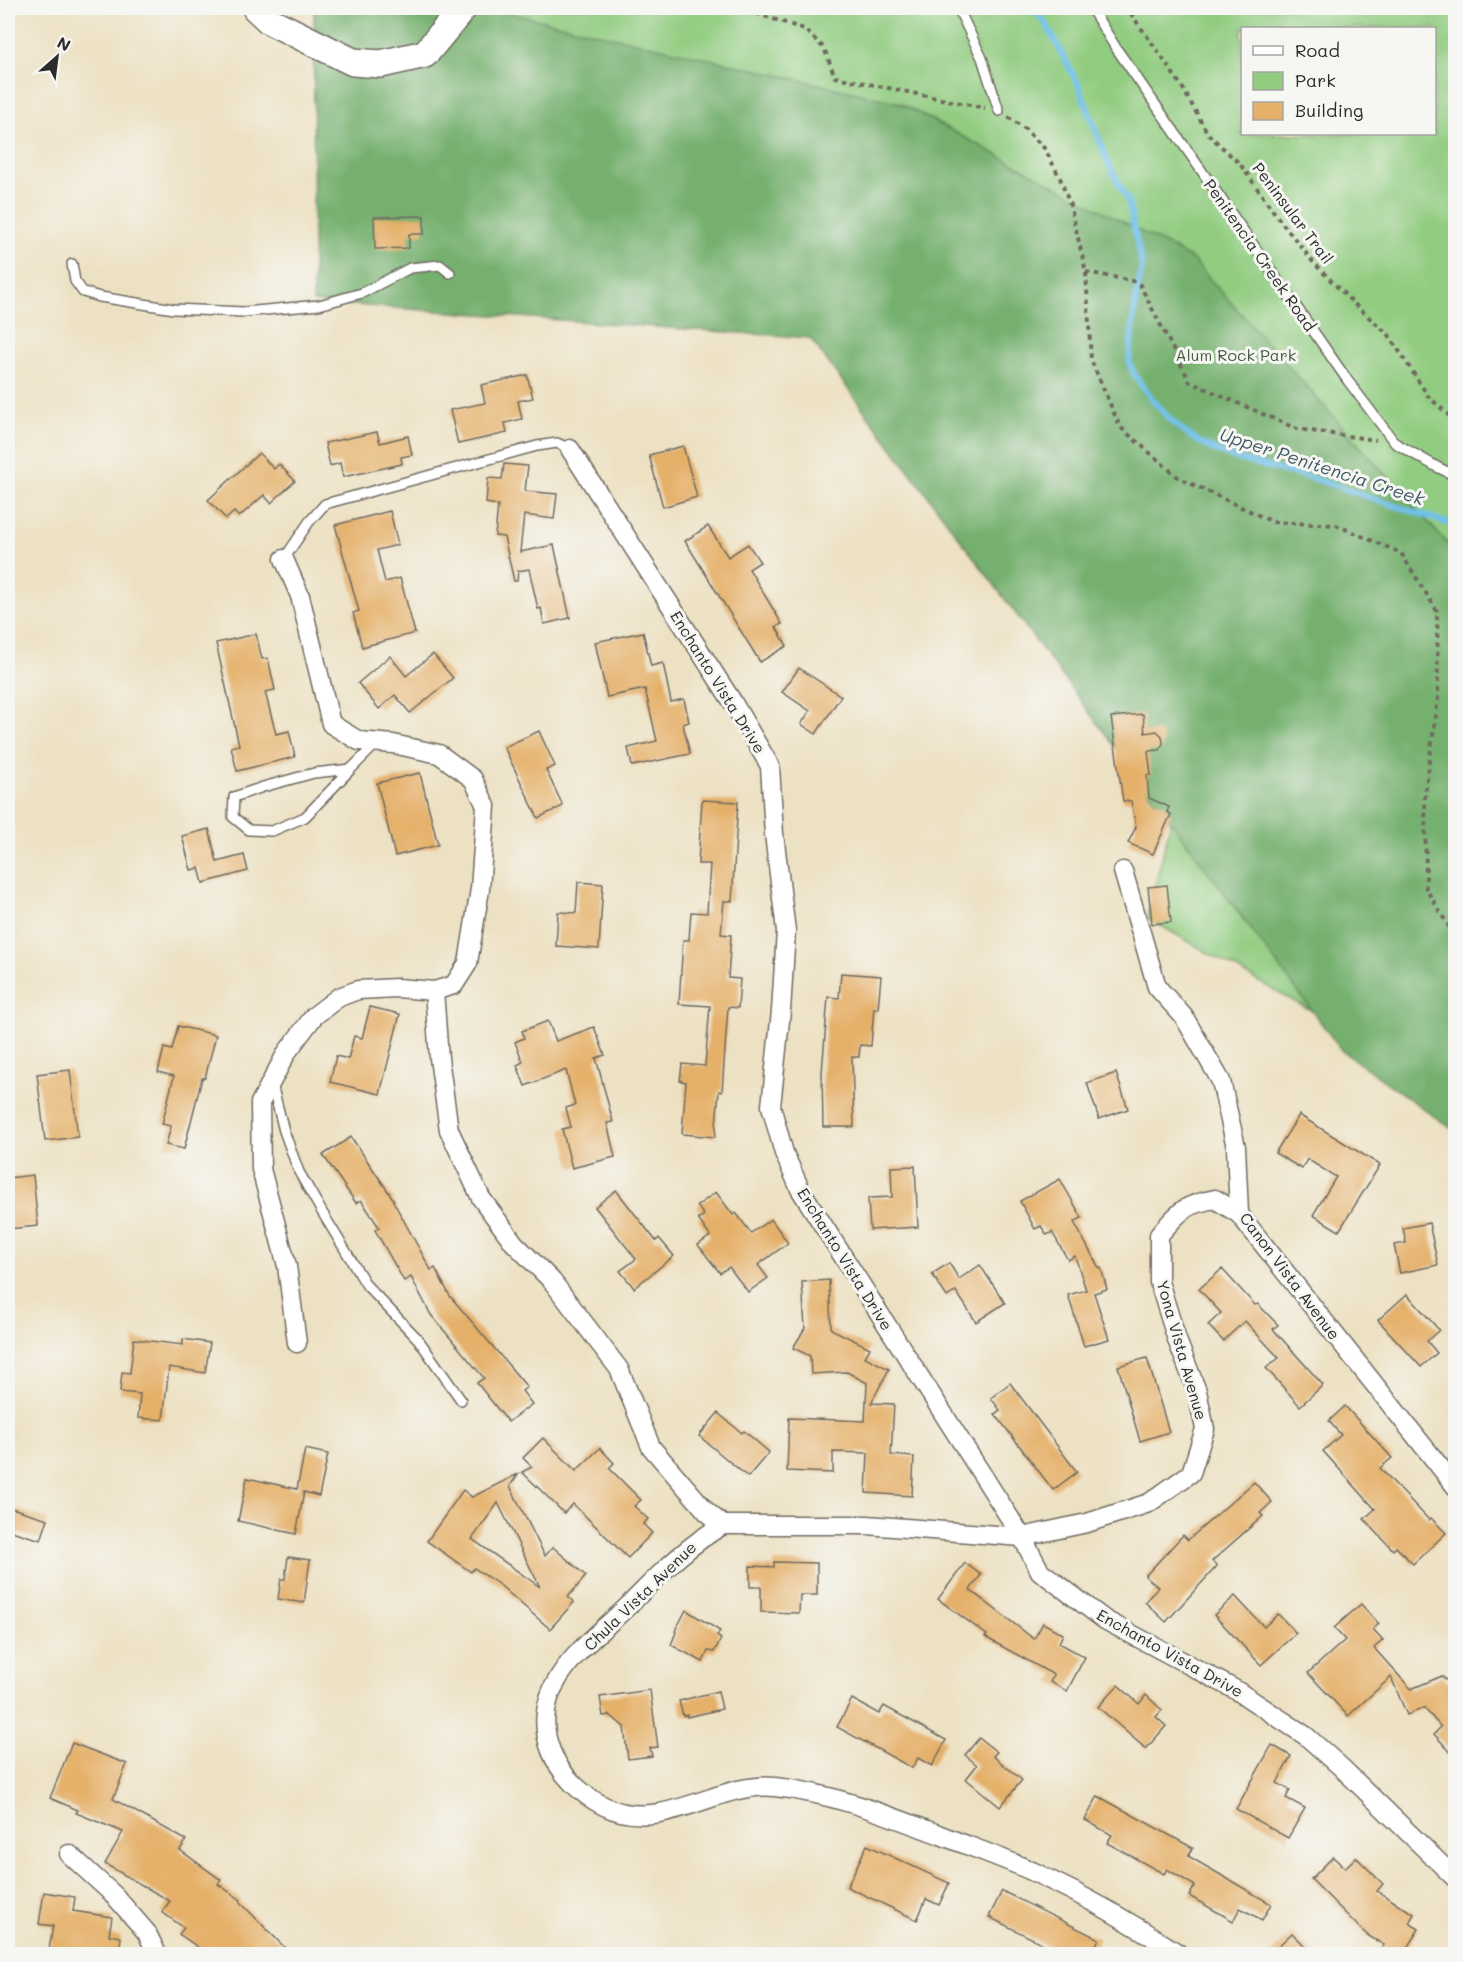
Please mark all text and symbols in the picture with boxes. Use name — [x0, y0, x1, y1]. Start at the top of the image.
north arrow — [27, 27, 87, 87]
legend — [1241, 27, 1436, 135]
text: N — [54, 31, 75, 55]
text: Road — [1295, 38, 1340, 62]
text: Park — [1295, 68, 1336, 92]
text: Building — [1295, 98, 1363, 122]
street label: Peninsular Trail — [1248, 158, 1338, 268]
street label: Penitencia Creek Road — [1200, 174, 1321, 335]
park label: Alum Rock Park — [1176, 344, 1296, 365]
water label: Upper Penitencia Creek — [1217, 422, 1428, 511]
street label: Enchanto Vista Drive — [666, 606, 771, 757]
street label: Enchanto Vista Drive — [793, 1183, 898, 1334]
street label: Canon Vista Avenue — [1236, 1208, 1345, 1344]
street label: Yona Vista Avenue — [1152, 1278, 1212, 1422]
street label: Chula Vista Avenue — [579, 1536, 700, 1655]
street label: Enchanto Vista Drive — [1093, 1604, 1247, 1702]

